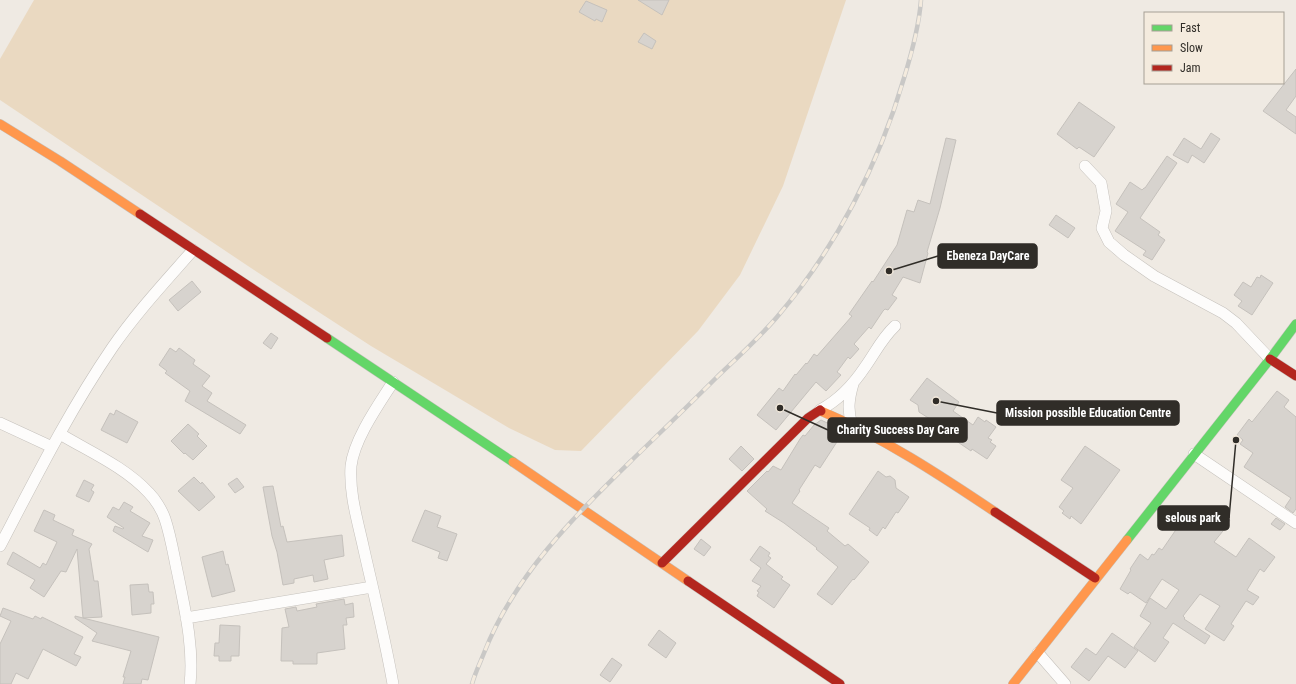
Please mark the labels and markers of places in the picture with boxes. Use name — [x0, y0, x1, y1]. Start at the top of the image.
callout: Ebeneza DayCare — [938, 244, 1037, 268]
callout: Mission possible Education Centre — [997, 401, 1179, 425]
callout: Charity Success Day Care — [828, 418, 967, 442]
callout: selous park — [1158, 506, 1229, 530]

